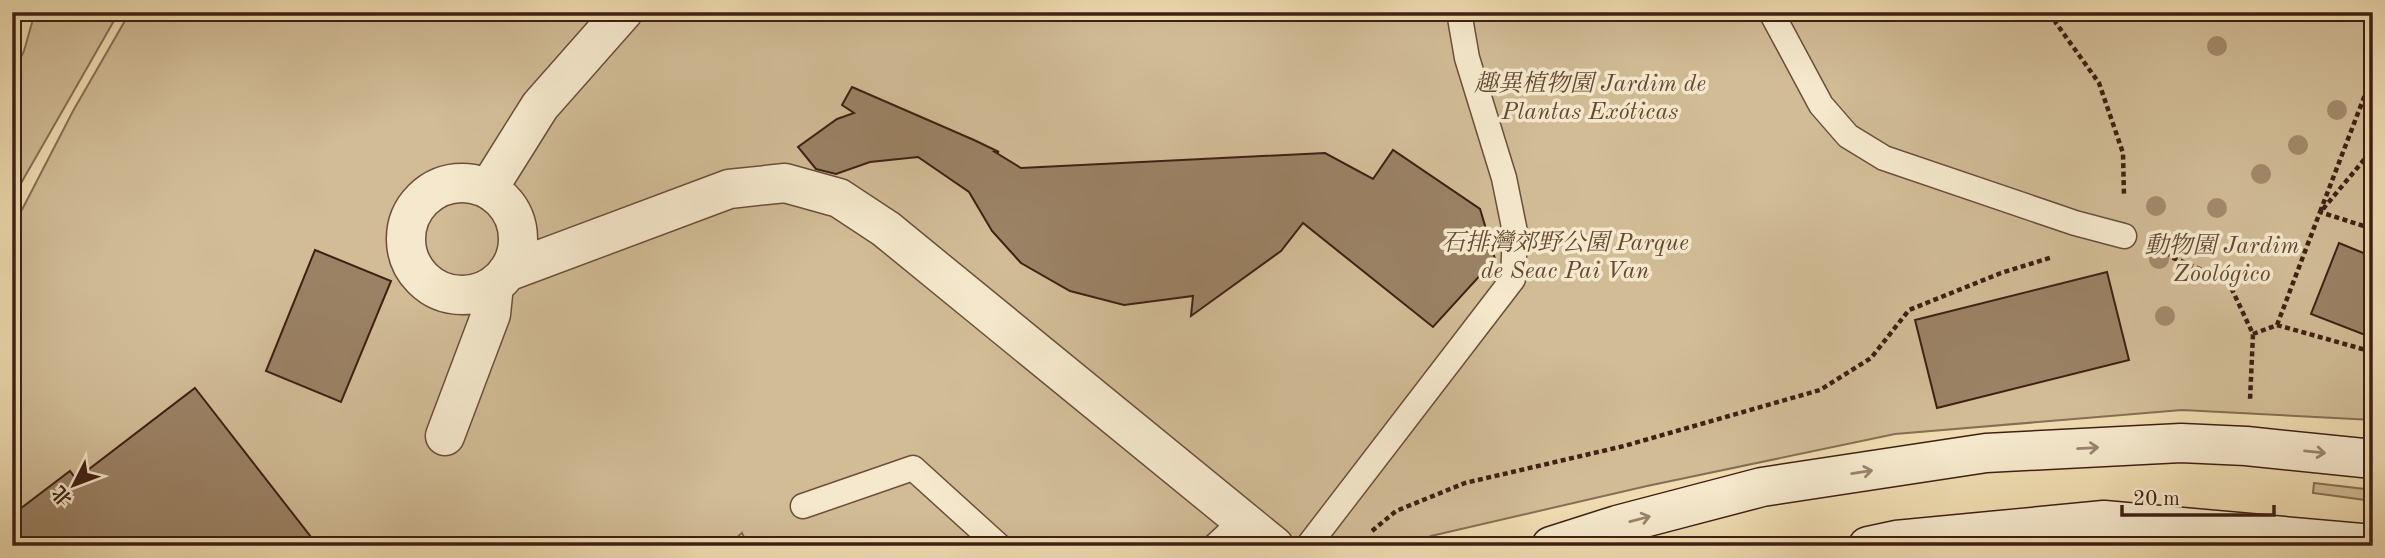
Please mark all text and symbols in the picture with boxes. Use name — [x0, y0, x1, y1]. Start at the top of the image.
park label: 趣異植物園 Jardim de Plantas Exóticas — [1474, 70, 1706, 125]
park label: 石排灣郊野公園 Parque de Seac Pai Van — [1441, 229, 1689, 284]
park label: 動物園 Jardim Zoológico — [2145, 232, 2299, 287]
one-way arrow — [2076, 441, 2099, 454]
one-way arrow — [2303, 446, 2326, 459]
north arrow — [38, 449, 108, 520]
one-way arrow — [1850, 465, 1873, 478]
scale bar — [2122, 474, 2275, 518]
text: 北 — [48, 481, 77, 509]
text: 20 m — [2133, 489, 2180, 510]
one-way arrow — [1628, 512, 1651, 525]

